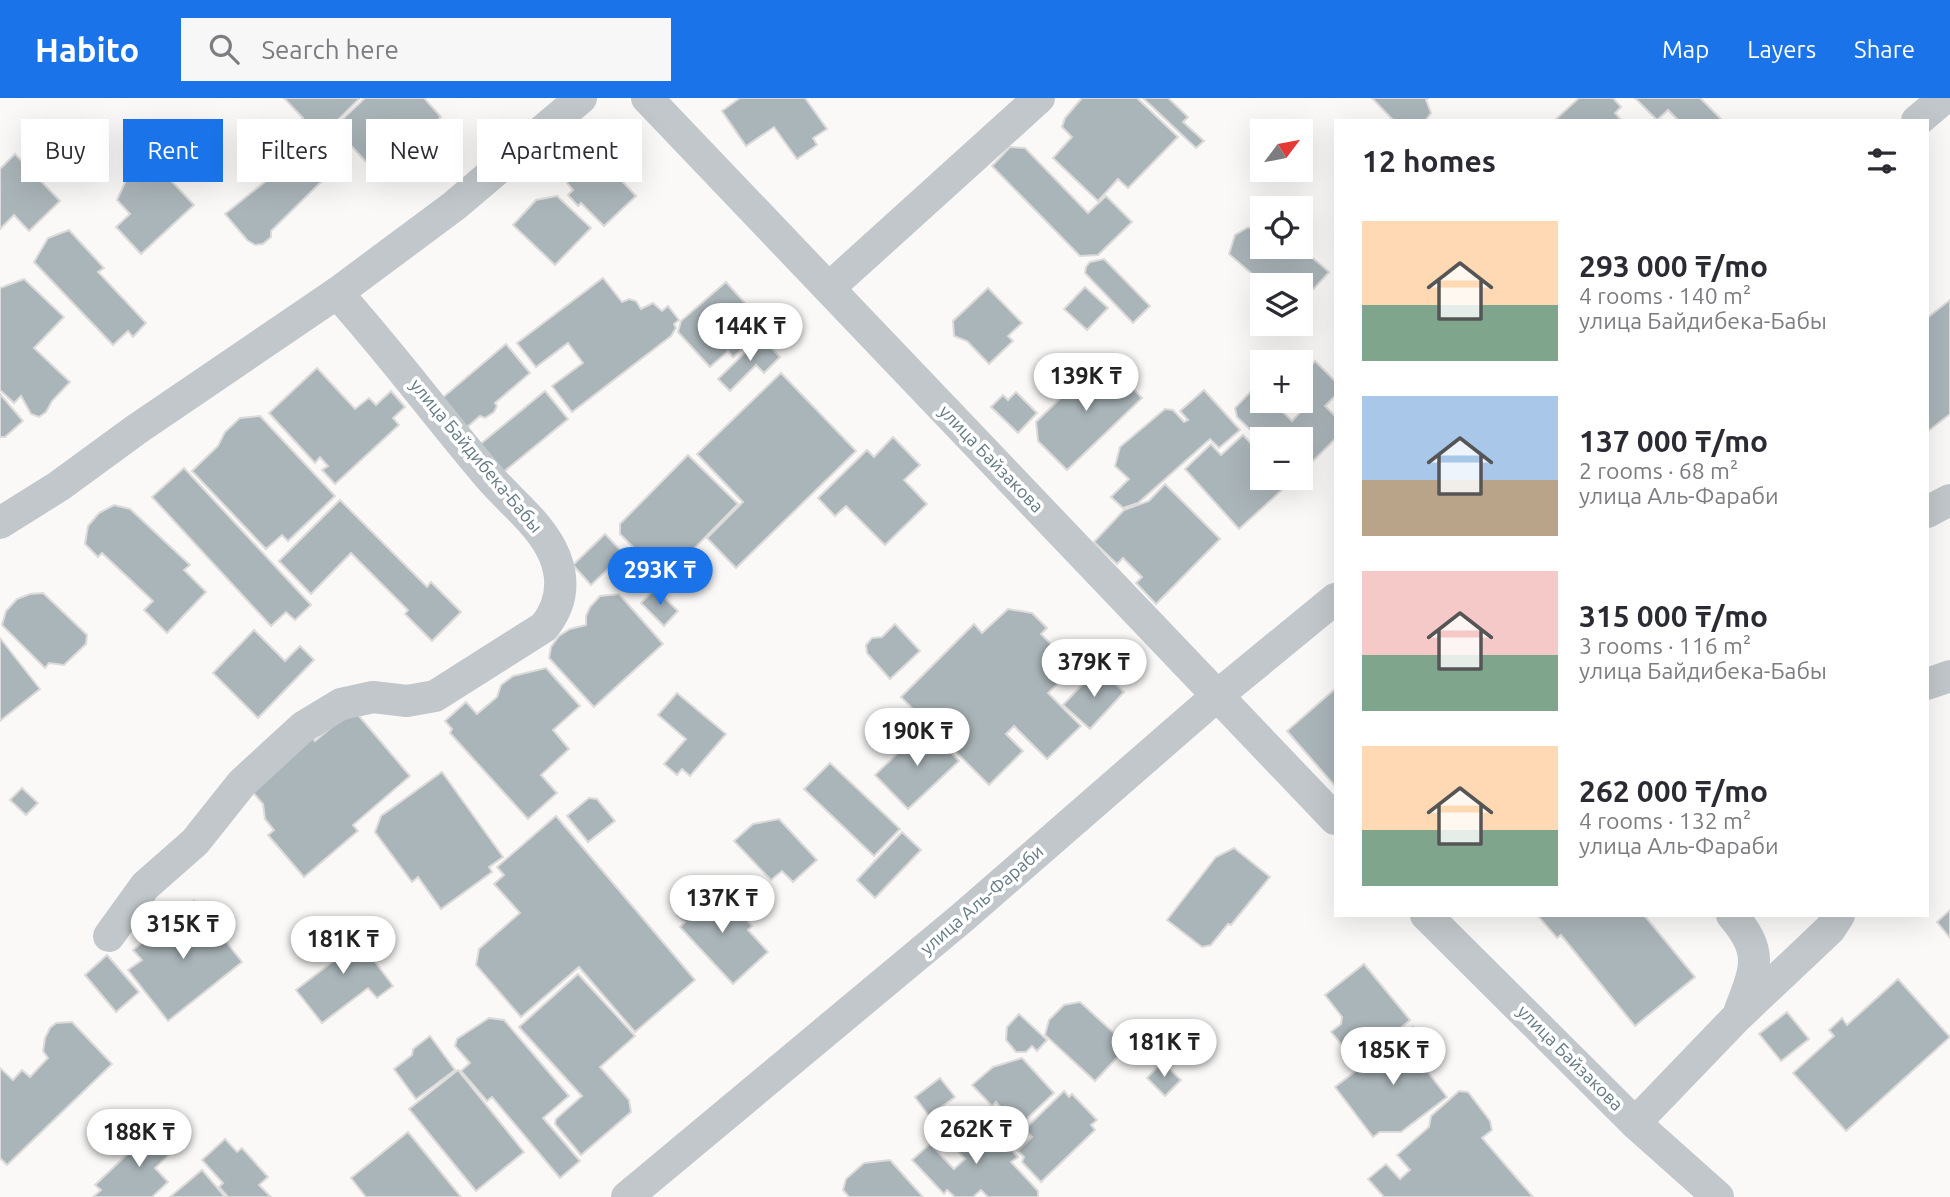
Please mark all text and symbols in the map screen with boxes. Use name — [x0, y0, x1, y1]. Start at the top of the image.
search box — [181, 18, 671, 81]
icon: search — [205, 30, 243, 68]
text: Habito — [35, 31, 139, 68]
text: Search here — [261, 35, 399, 64]
text: Map — [1662, 36, 1709, 63]
text: Layers — [1747, 36, 1816, 63]
text: Share — [1854, 36, 1915, 63]
chip: Buy — [21, 119, 109, 182]
chip: Rent — [123, 119, 223, 182]
chip: Filters — [237, 119, 352, 182]
chip: New — [366, 119, 463, 182]
chip: Apartment — [477, 119, 642, 182]
north arrow — [1250, 119, 1312, 182]
map controls — [1250, 119, 1313, 490]
icon: filters — [1863, 142, 1901, 180]
text: 12 homes — [1362, 144, 1496, 178]
button: locate — [1250, 196, 1313, 259]
icon: home — [1418, 249, 1502, 333]
text: 293 000 ₸/mo — [1579, 249, 1768, 283]
button: layers — [1250, 273, 1313, 336]
text: 4 rooms · 140 m² — [1579, 283, 1751, 308]
pin: 144K ₸ — [693, 303, 807, 363]
text: улица Байдибека-Бабы — [1579, 308, 1827, 333]
text: 144K ₸ — [714, 313, 786, 338]
button: + — [1250, 350, 1313, 413]
pin: 139K ₸ — [1029, 354, 1143, 413]
text: 139K ₸ — [1050, 363, 1122, 388]
street label: улица Байдибека-Бабы — [407, 375, 547, 536]
street label: улица Байзакова — [936, 401, 1048, 516]
icon: home — [1418, 424, 1502, 508]
text: 137 000 ₸/mo — [1579, 424, 1768, 458]
button: − — [1250, 427, 1313, 490]
text: 2 rooms · 68 m² — [1579, 458, 1738, 483]
text: улица Аль-Фараби — [1579, 483, 1779, 508]
pin: 293K ₸ — [603, 547, 717, 607]
text: 293K ₸ — [624, 557, 696, 582]
icon: home — [1418, 599, 1502, 683]
text: 315 000 ₸/mo — [1579, 599, 1768, 633]
text: 3 rooms · 116 m² — [1579, 633, 1751, 658]
pin: 379K ₸ — [1037, 640, 1151, 699]
text: 379K ₸ — [1058, 649, 1130, 674]
text: улица Байдибека-Бабы — [1579, 658, 1827, 683]
pin: 190K ₸ — [860, 708, 974, 768]
text: 190K ₸ — [881, 718, 953, 743]
icon: home — [1418, 774, 1502, 858]
text: 262 000 ₸/mo — [1579, 774, 1768, 808]
text: 4 rooms · 132 m² — [1579, 808, 1751, 833]
text: улица Аль-Фараби — [1579, 833, 1779, 858]
street label: улица Аль-Фараби — [916, 840, 1047, 958]
pin: 137K ₸ — [665, 876, 779, 935]
text: 137K ₸ — [686, 885, 758, 910]
pin: 315K ₸ — [126, 902, 240, 961]
text: 315K ₸ — [147, 911, 219, 936]
pin: 181K ₸ — [286, 916, 400, 976]
text: 181K ₸ — [307, 926, 379, 951]
street label: улица Байзакова — [1514, 1000, 1628, 1114]
pin: 181K ₸ — [1107, 1020, 1221, 1079]
pin: 185K ₸ — [1336, 1028, 1450, 1087]
text: 181K ₸ — [1128, 1029, 1200, 1054]
text: 185K ₸ — [1357, 1037, 1429, 1062]
pin: 262K ₸ — [919, 1107, 1033, 1166]
pin: 188K ₸ — [82, 1110, 196, 1169]
text: 262K ₸ — [940, 1116, 1012, 1141]
text: 188K ₸ — [103, 1119, 175, 1144]

